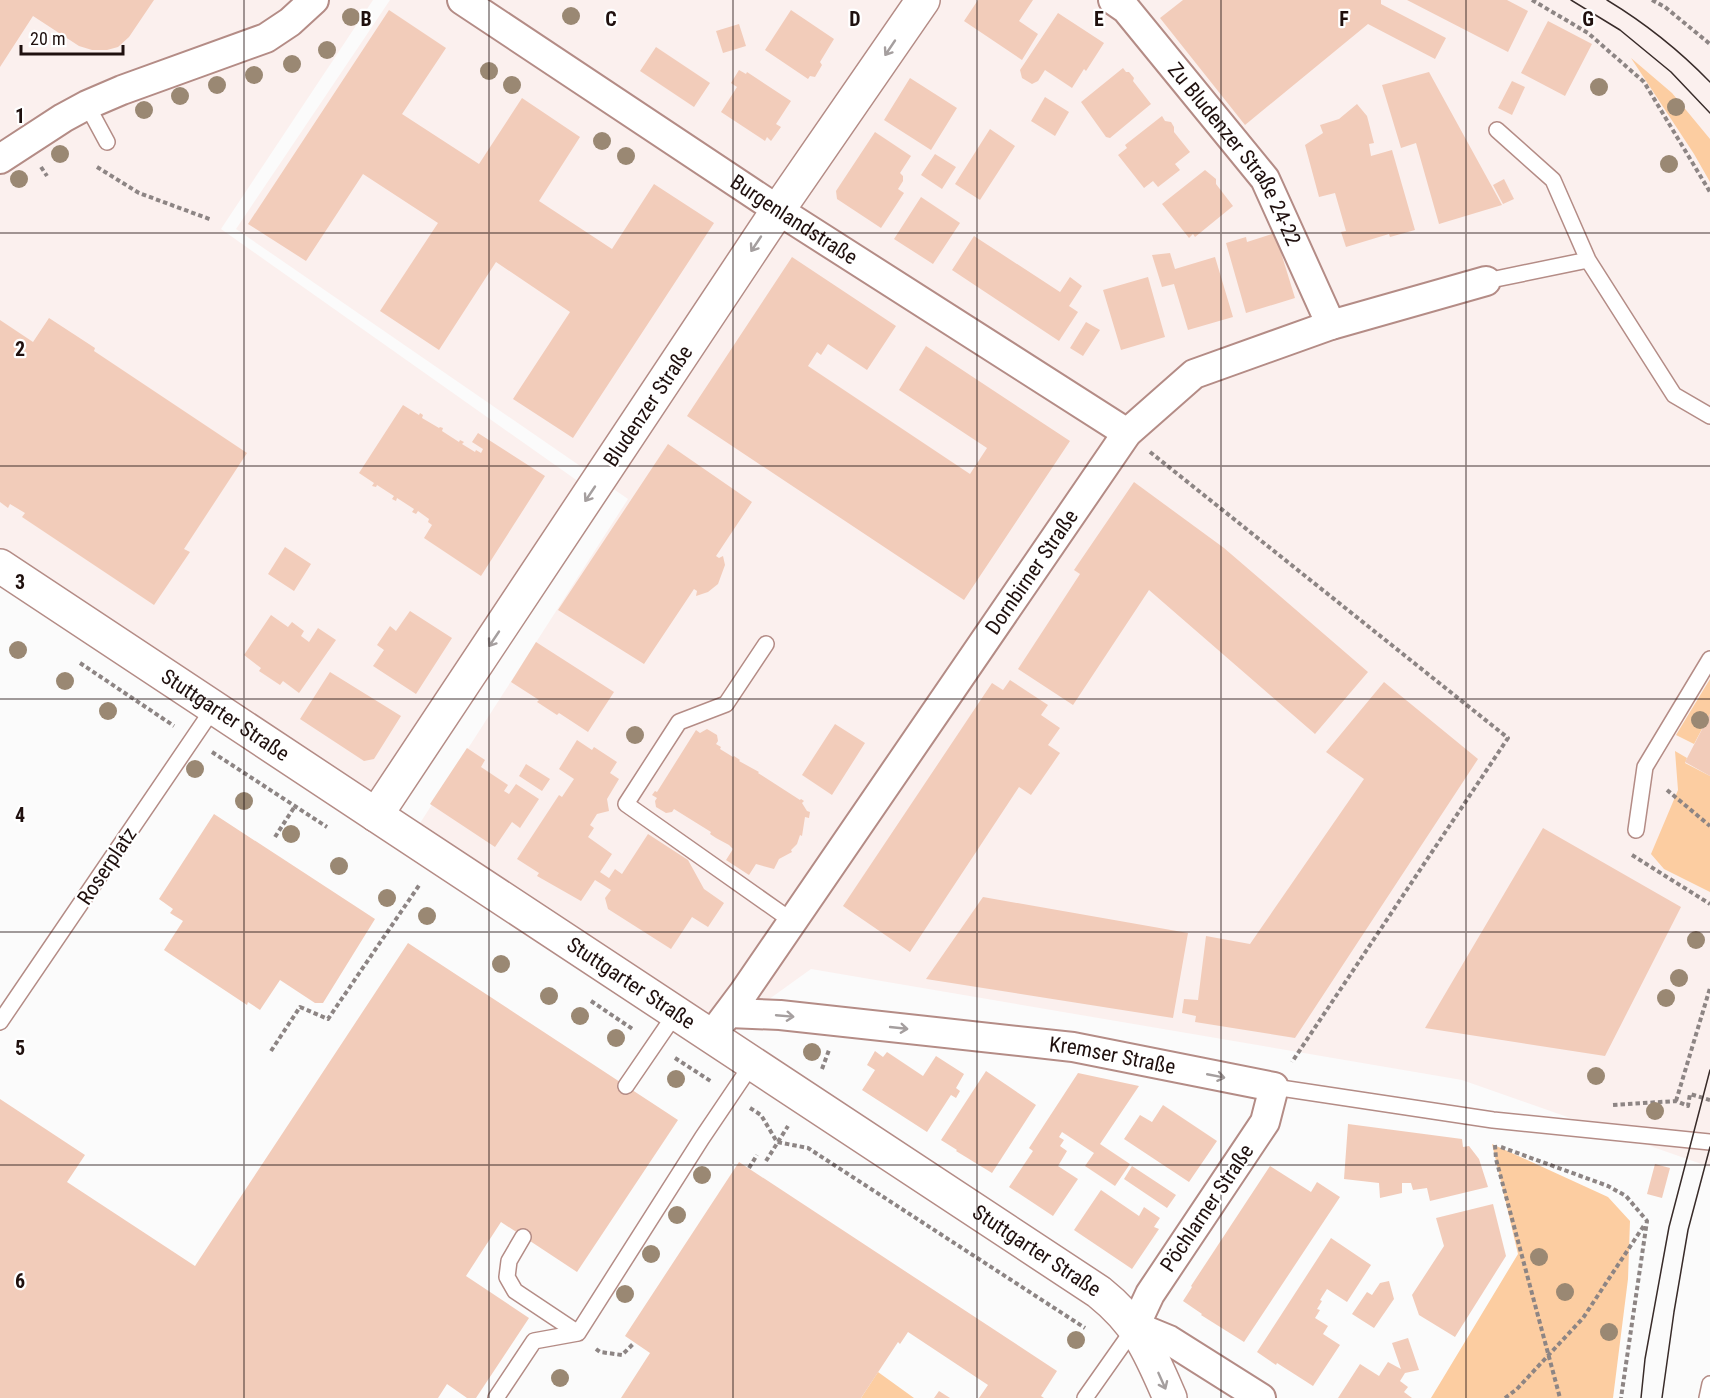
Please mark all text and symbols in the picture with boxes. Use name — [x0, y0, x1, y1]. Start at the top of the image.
text: B — [360, 7, 372, 31]
text: C — [605, 7, 617, 31]
text: D — [849, 7, 861, 31]
text: E — [1094, 7, 1104, 31]
text: F — [1339, 7, 1349, 31]
text: G — [1582, 7, 1594, 31]
scale bar — [21, 18, 123, 56]
text: 20 m — [30, 28, 65, 49]
one-way arrow — [884, 40, 896, 56]
street label: Zu Bludenzer Straße 24-22 — [1163, 58, 1305, 249]
text: 1 — [15, 104, 25, 128]
street label: Burgenlandstraße — [726, 170, 862, 270]
one-way arrow — [750, 235, 762, 252]
text: 2 — [15, 337, 25, 361]
street label: Bludenzer Straße — [599, 341, 697, 471]
one-way arrow — [584, 485, 596, 502]
street label: Dornbirner Straße — [981, 505, 1083, 639]
text: 3 — [15, 570, 25, 594]
one-way arrow — [487, 630, 500, 647]
street label: Stuttgarter Straße — [157, 664, 294, 766]
text: 4 — [15, 803, 25, 827]
street label: Roserplatz — [72, 823, 142, 909]
street label: Stuttgarter Straße — [562, 932, 700, 1034]
one-way arrow — [774, 1011, 794, 1022]
one-way arrow — [888, 1023, 908, 1034]
street label: Kremser Straße — [1048, 1032, 1178, 1079]
text: 5 — [15, 1036, 25, 1060]
one-way arrow — [1206, 1070, 1225, 1082]
street label: Pöchlarner Straße — [1156, 1140, 1259, 1276]
street label: Stuttgarter Straße — [968, 1200, 1105, 1302]
text: 6 — [15, 1269, 25, 1293]
one-way arrow — [1157, 1371, 1169, 1389]

